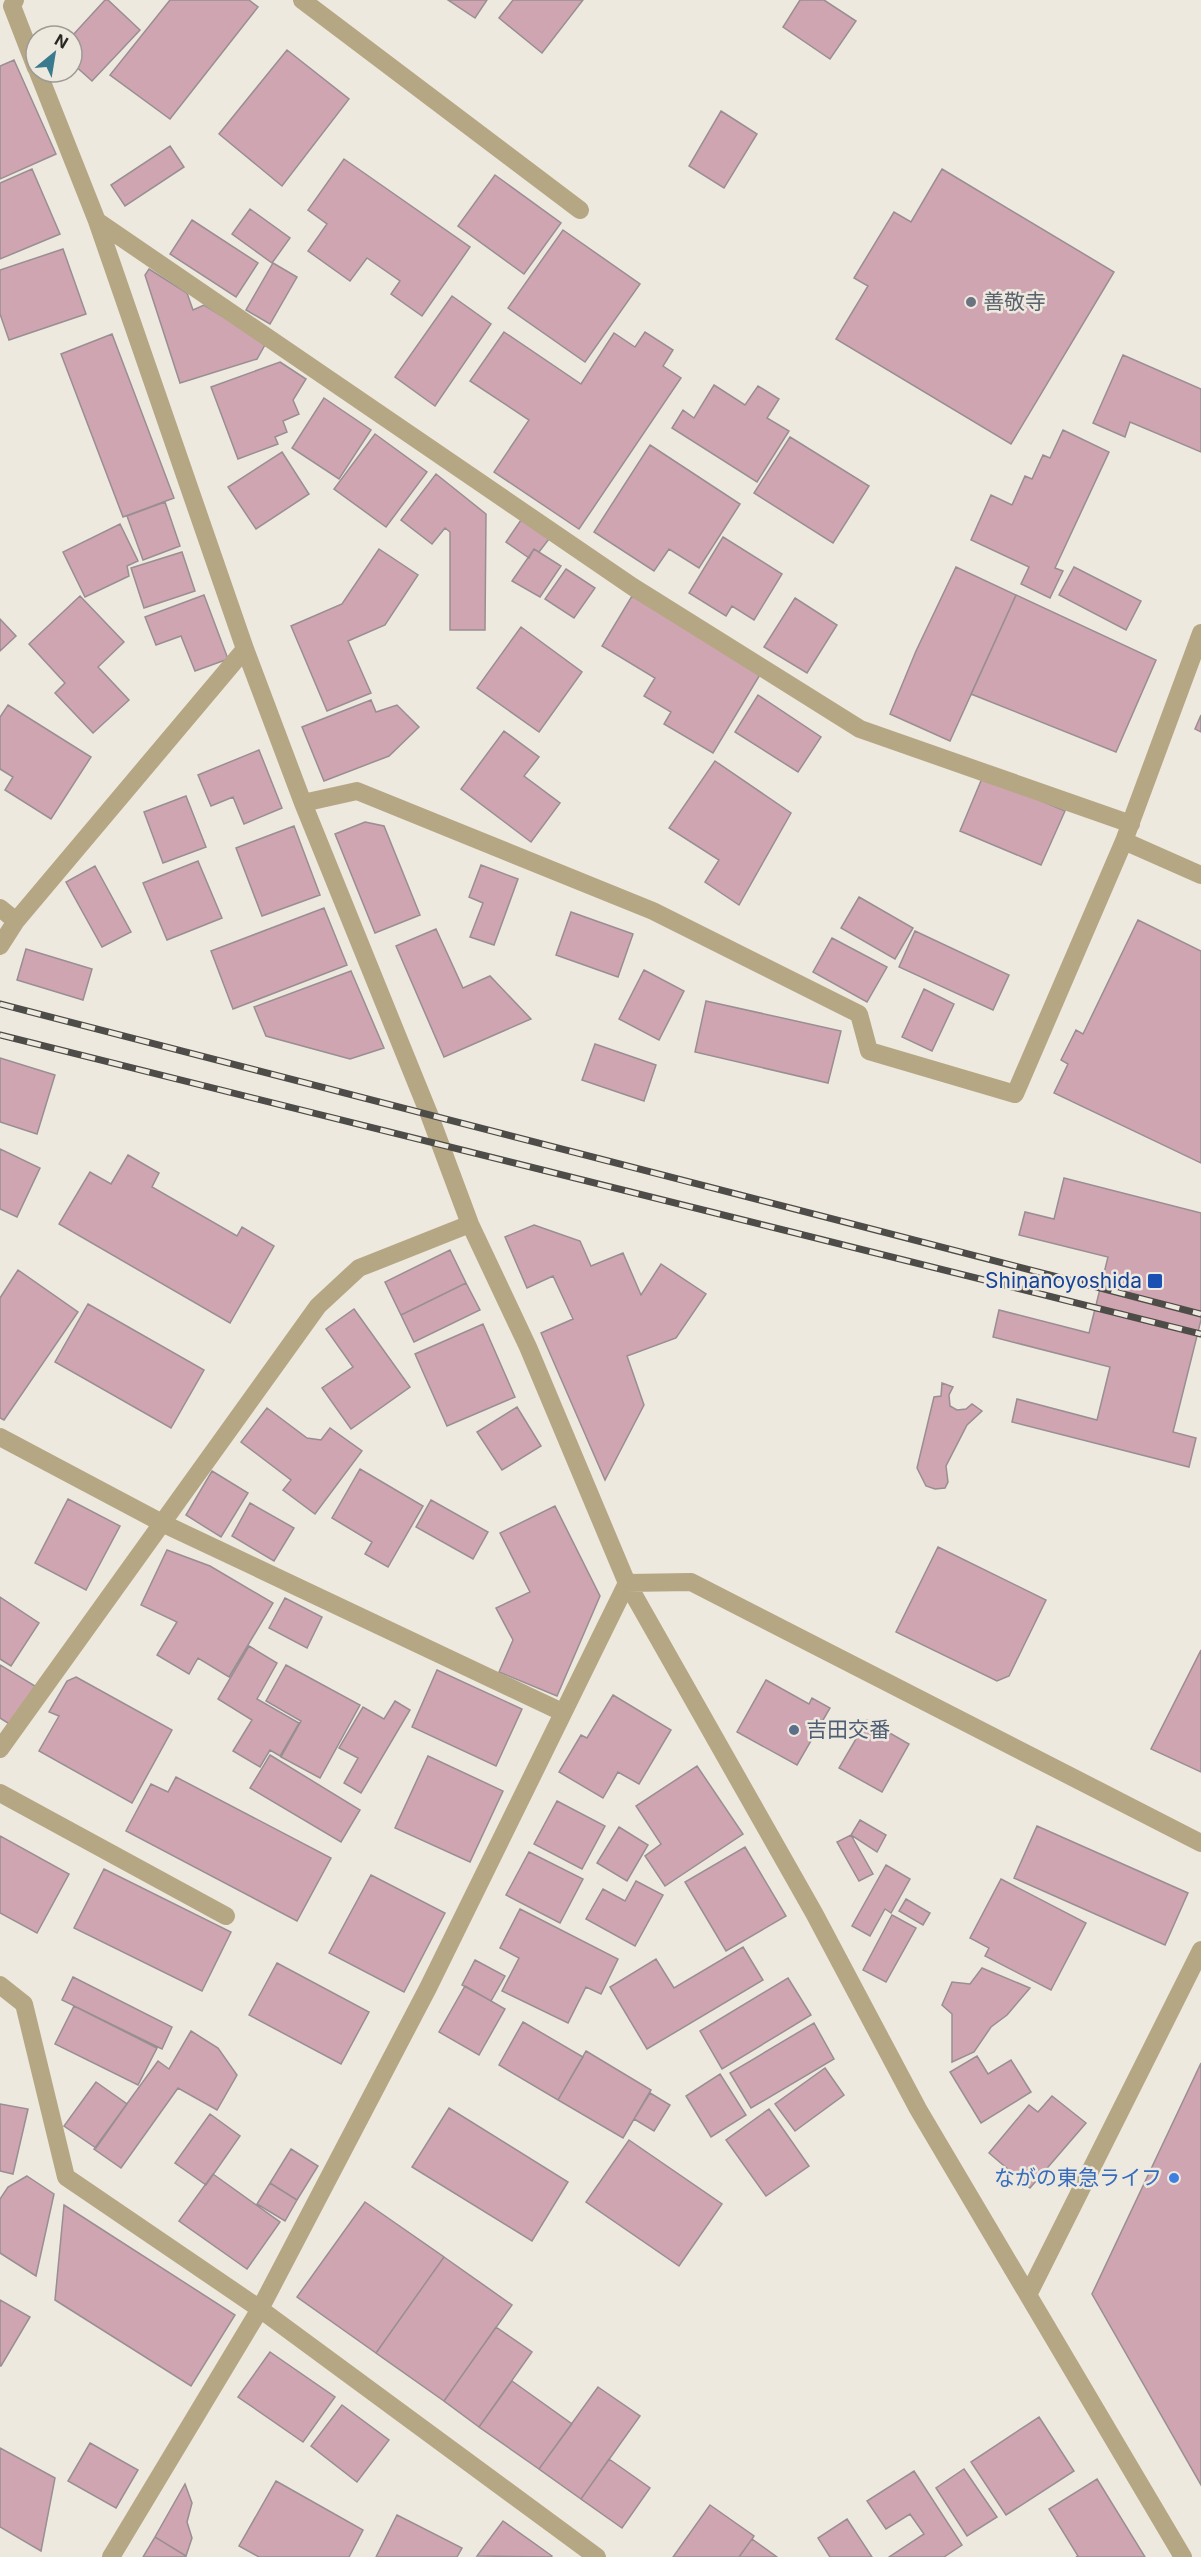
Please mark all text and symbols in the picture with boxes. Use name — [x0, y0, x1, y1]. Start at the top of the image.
north arrow — [24, 24, 84, 84]
text: N — [51, 29, 72, 53]
place label: 善敬寺 — [983, 289, 1046, 314]
marker: 善敬寺 — [964, 295, 978, 309]
place label: Shinanoyoshida — [985, 1268, 1142, 1293]
marker: Shinanoyoshida — [1146, 1272, 1164, 1290]
place label: 吉田交番 — [806, 1717, 890, 1742]
marker: 吉田交番 — [787, 1723, 801, 1737]
place label: ながの東急ライフ — [994, 2165, 1162, 2190]
marker: ながの東急ライフ — [1167, 2171, 1181, 2185]

